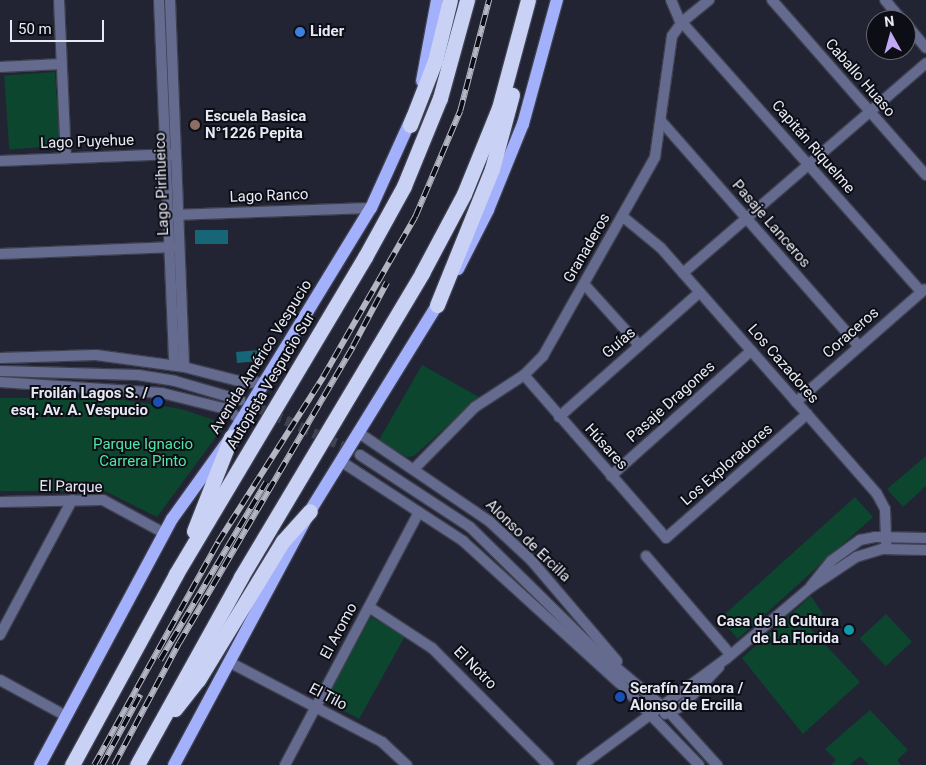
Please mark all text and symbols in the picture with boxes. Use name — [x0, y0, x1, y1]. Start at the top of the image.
scale bar — [12, 10, 106, 42]
north arrow — [866, 10, 916, 60]
text: N — [883, 13, 895, 30]
text: 50 m — [18, 20, 52, 38]
place label: Lider — [310, 23, 344, 41]
marker: Lider — [294, 26, 306, 38]
street label: Caballo Huaso — [821, 35, 899, 121]
street label: Capitán Riquelme — [768, 97, 858, 197]
place label: Escuela Basica N°1226 Pepita — [205, 107, 306, 142]
marker: Escuela Basica N°1226 Pepita — [189, 119, 201, 131]
street label: Lago Puyehue — [40, 131, 134, 153]
street label: Lago Pirihueico — [151, 132, 173, 236]
street label: Pasaje Lanceros — [728, 176, 814, 272]
street label: Lago Ranco — [229, 186, 309, 206]
street label: Granaderos — [560, 210, 614, 286]
street label: Avenida Américo Vespucio — [206, 277, 316, 437]
street label: Coraceros — [819, 304, 883, 362]
street label: Autopista Vespucio Sur — [223, 310, 319, 452]
street label: Los Cazadores — [744, 321, 822, 407]
street label: Guías — [599, 324, 639, 362]
street label: Pasaje Dragones — [623, 358, 719, 446]
place label: Froilán Lagos S. / esq. Av. A. Vespucio — [11, 384, 148, 419]
marker: Froilán Lagos S. / esq. Av. A. Vespucio — [152, 396, 164, 408]
street label: Húsares — [581, 420, 631, 474]
street label: Los Exploradores — [678, 420, 776, 510]
park label: Parque Ignacio Carrera Pinto — [93, 435, 193, 470]
street label: El Parque — [39, 477, 103, 497]
street label: Alonso de Ercilla — [482, 496, 574, 586]
street label: El Aromo — [317, 600, 361, 662]
place label: Casa de la Cultura de La Florida — [717, 612, 839, 647]
marker: Casa de la Cultura de La Florida — [843, 624, 855, 636]
street label: El Notro — [450, 643, 500, 693]
place label: Serafín Zamora / Alonso de Ercilla — [630, 679, 743, 714]
street label: El Tilo — [306, 680, 350, 714]
marker: Serafín Zamora / Alonso de Ercilla — [614, 691, 626, 703]

